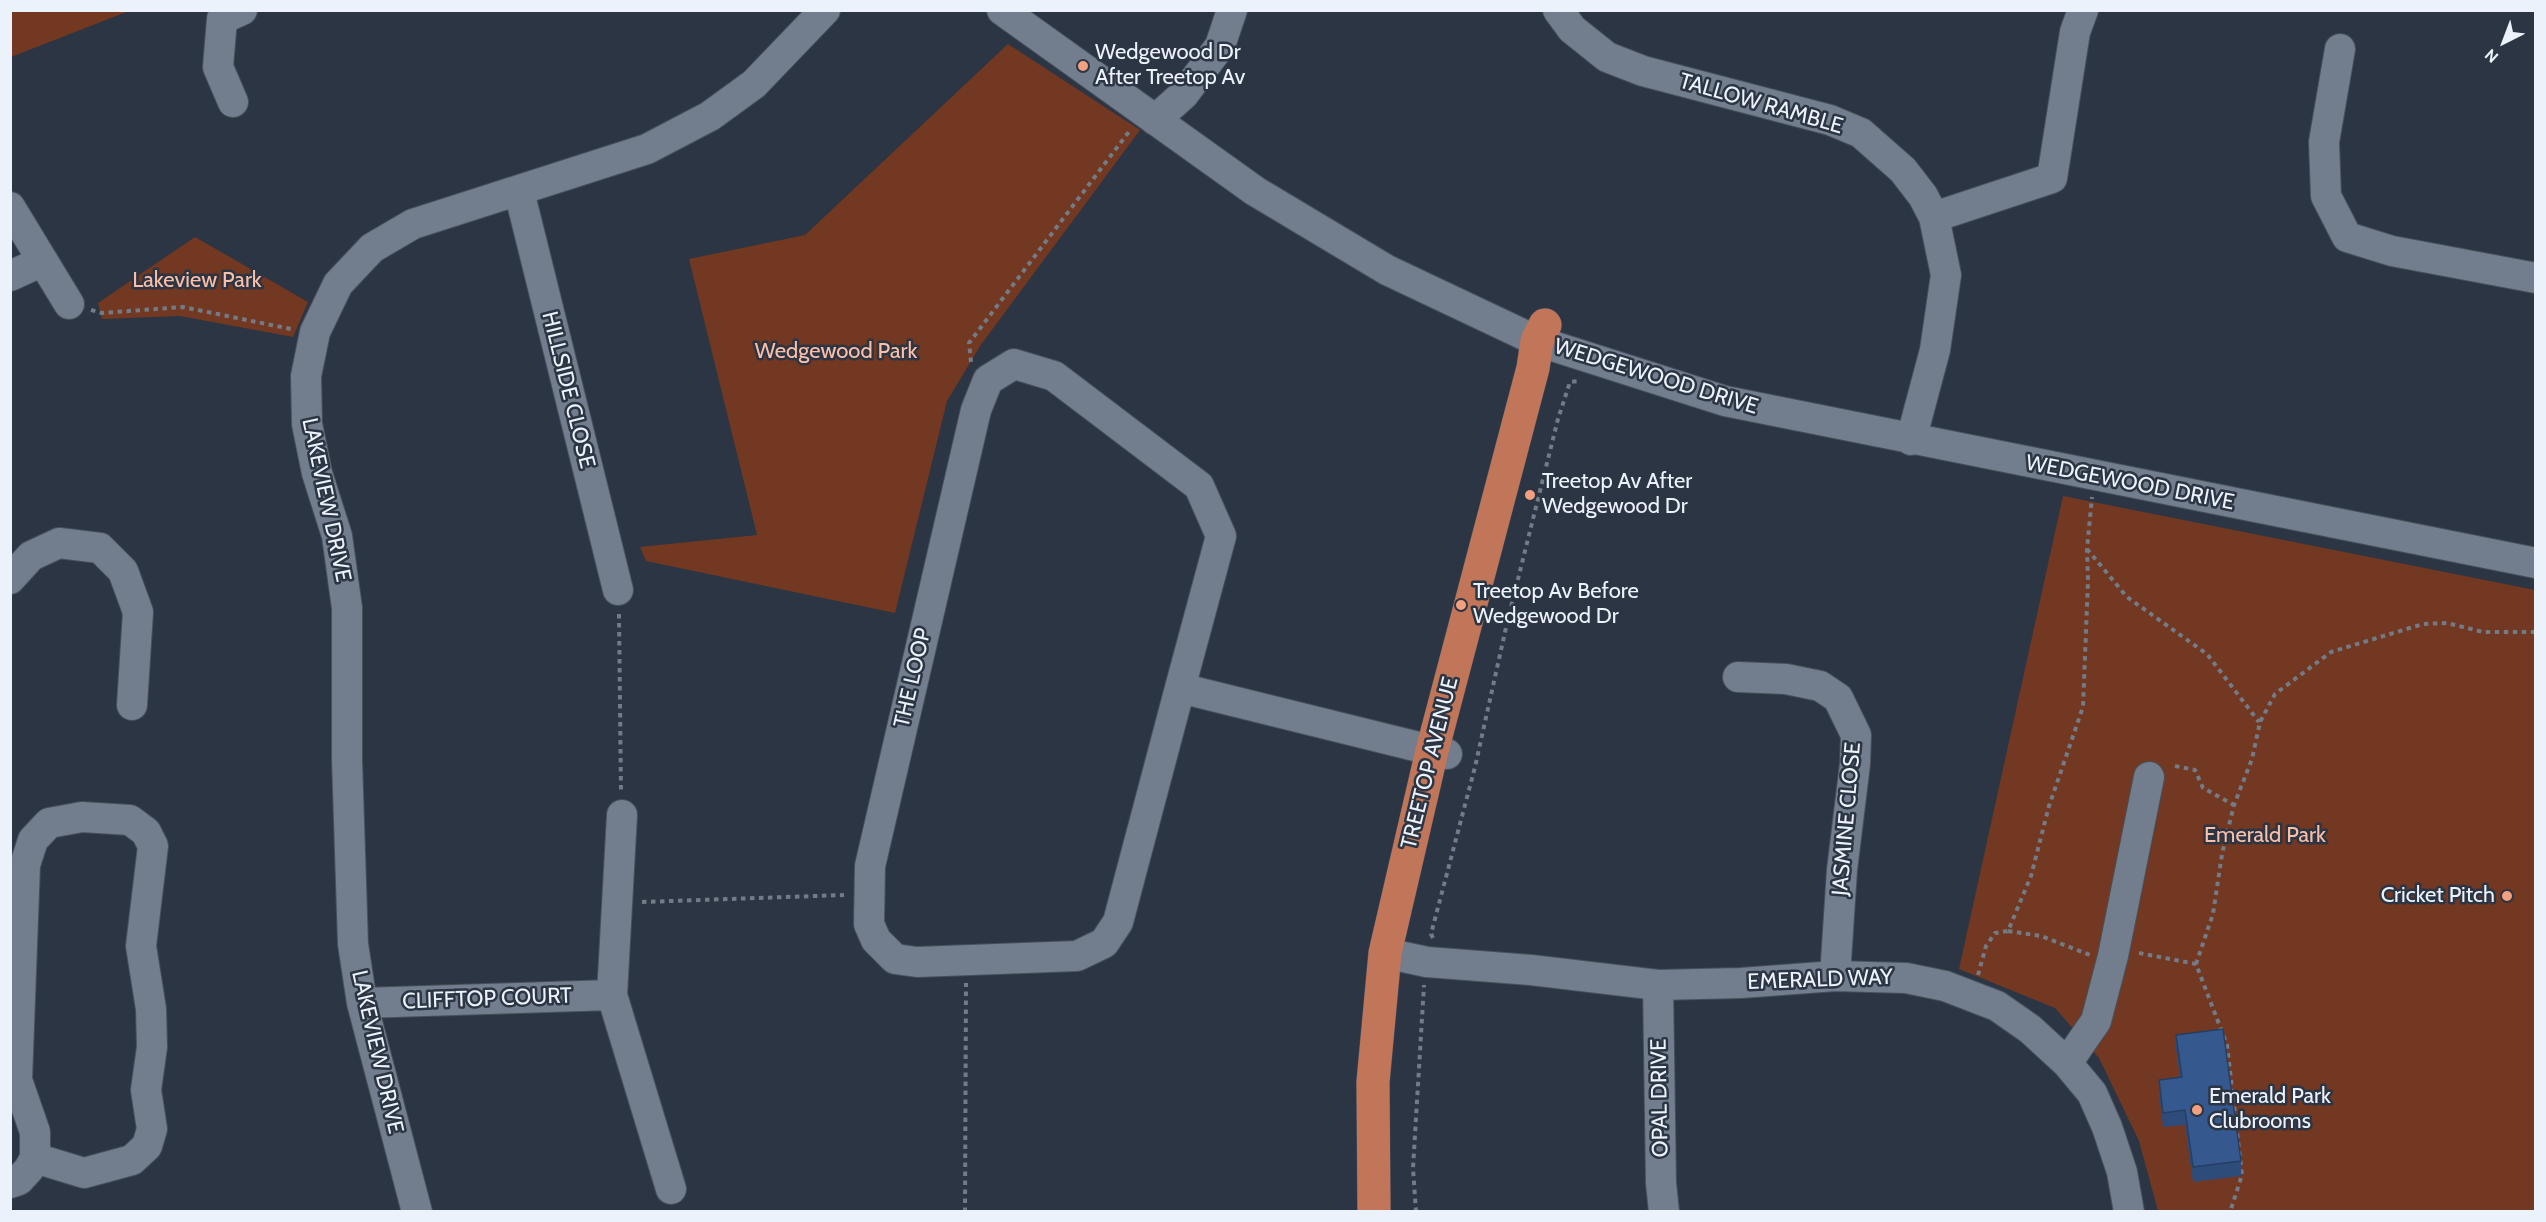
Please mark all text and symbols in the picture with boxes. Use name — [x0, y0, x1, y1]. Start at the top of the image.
north arrow — [2474, 12, 2534, 72]
place label: Wedgewood Dr After Treetop Av — [1095, 40, 1245, 92]
text: N — [2481, 45, 2502, 67]
marker: Wedgewood Dr After Treetop Av — [1076, 59, 1090, 73]
street label: TALLOW RAMBLE — [1676, 68, 1846, 140]
park label: Lakeview Park — [132, 268, 262, 294]
street label: HILLSIDE CLOSE — [536, 309, 600, 471]
street label: WEDGEWOOD DRIVE — [1551, 333, 1761, 421]
park label: Wedgewood Park — [755, 339, 917, 365]
street label: LAKEVIEW DRIVE — [296, 416, 356, 584]
street label: WEDGEWOOD DRIVE — [2023, 450, 2237, 516]
place label: Treetop Av After Wedgewood Dr — [1542, 469, 1692, 520]
marker: Treetop Av After Wedgewood Dr — [1523, 488, 1537, 502]
place label: Treetop Av Before Wedgewood Dr — [1473, 579, 1639, 630]
marker: Treetop Av Before Wedgewood Dr — [1454, 598, 1468, 612]
street label: THE LOOP — [889, 626, 937, 730]
street label: TREETOP AVENUE — [1396, 674, 1464, 852]
street label: JASMINE CLOSE — [1827, 741, 1867, 897]
park label: Emerald Park — [2204, 823, 2326, 849]
place label: Cricket Pitch — [2381, 883, 2495, 909]
marker: Cricket Pitch — [2500, 889, 2514, 903]
street label: EMERALD WAY — [1747, 964, 1893, 996]
street label: LAKEVIEW DRIVE — [345, 968, 409, 1136]
street label: CLIFFTOP COURT — [402, 983, 572, 1015]
street label: OPAL DRIVE — [1646, 1038, 1674, 1158]
place label: Emerald Park Clubrooms — [2209, 1084, 2331, 1136]
marker: Emerald Park Clubrooms — [2190, 1103, 2204, 1117]

